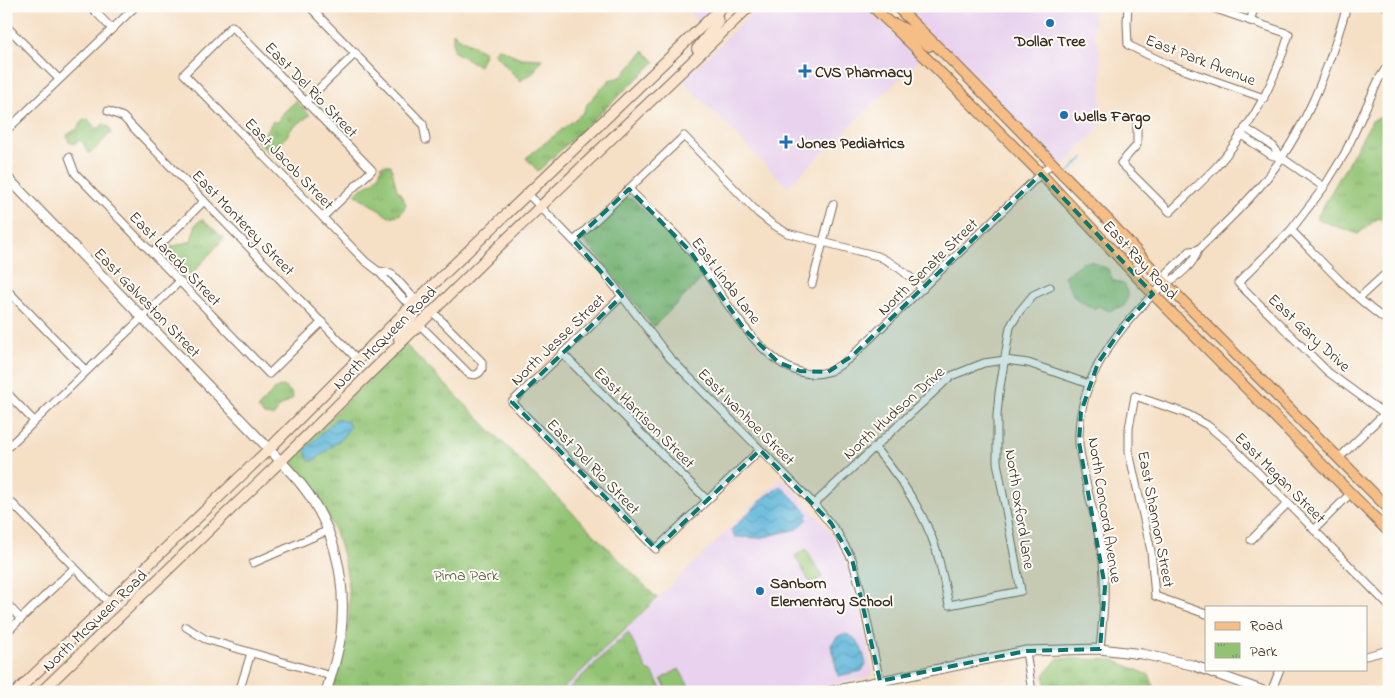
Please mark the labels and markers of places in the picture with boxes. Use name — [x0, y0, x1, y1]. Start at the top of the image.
marker: Dollar Tree — [1044, 17, 1056, 29]
place label: Dollar Tree — [1013, 30, 1086, 54]
place label: CVS Pharmacy — [815, 61, 912, 86]
marker: CVS Pharmacy — [799, 65, 811, 77]
place label: Wells Fargo — [1074, 105, 1151, 130]
marker: Wells Fargo — [1058, 109, 1070, 121]
place label: Jones Pediatrics — [797, 132, 905, 156]
marker: Jones Pediatrics — [779, 135, 793, 149]
place label: Sanborn Elementary School — [770, 572, 893, 615]
marker: Sanborn Elementary School — [754, 585, 766, 597]

